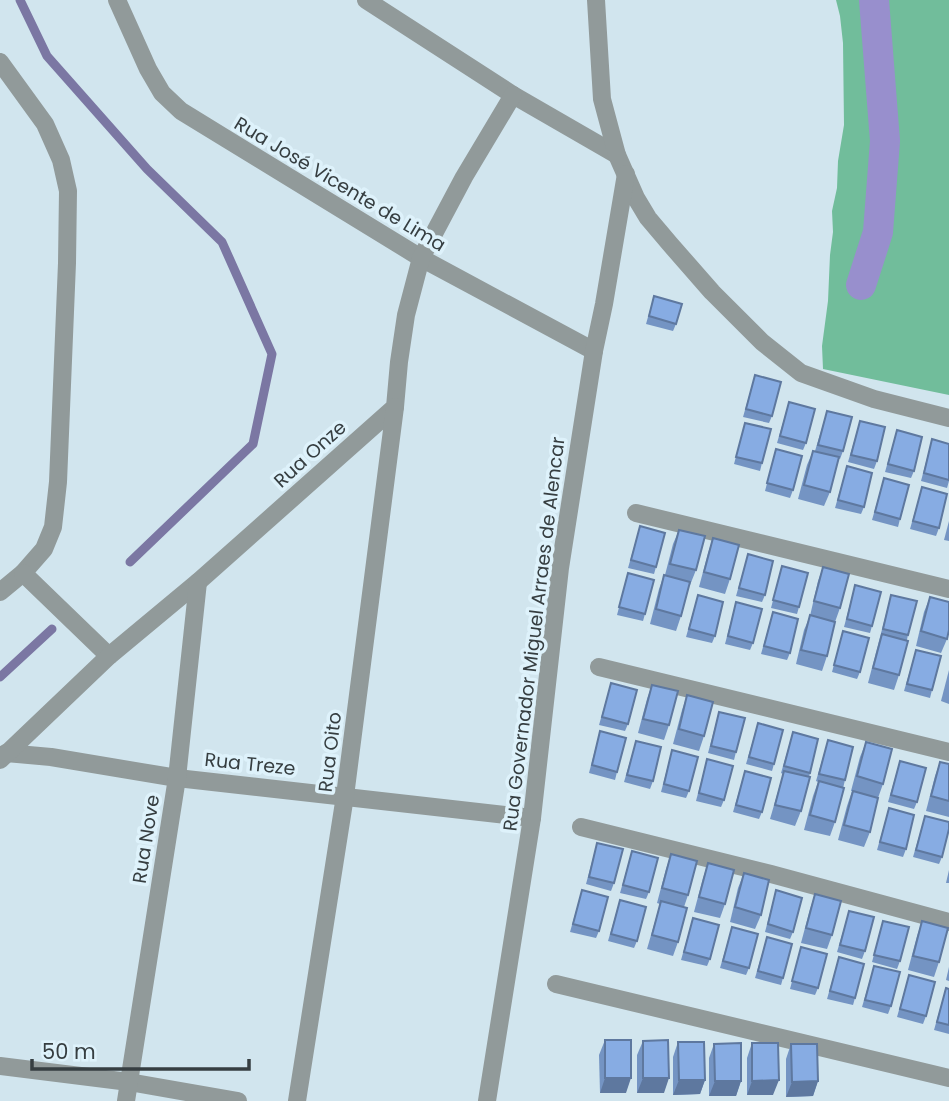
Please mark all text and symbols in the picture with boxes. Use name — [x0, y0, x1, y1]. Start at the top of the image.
street label: Rua José Vicente de Lima — [229, 110, 451, 258]
street label: Rua Onze — [268, 414, 352, 494]
street label: Rua Governador Miguel Arraes de Alencar — [496, 435, 572, 833]
street label: Rua Oito — [312, 710, 348, 794]
street label: Rua Treze — [203, 746, 297, 782]
street label: Rua Nove — [126, 793, 166, 885]
scale bar — [32, 1028, 248, 1072]
text: 50 m — [42, 1037, 96, 1066]

